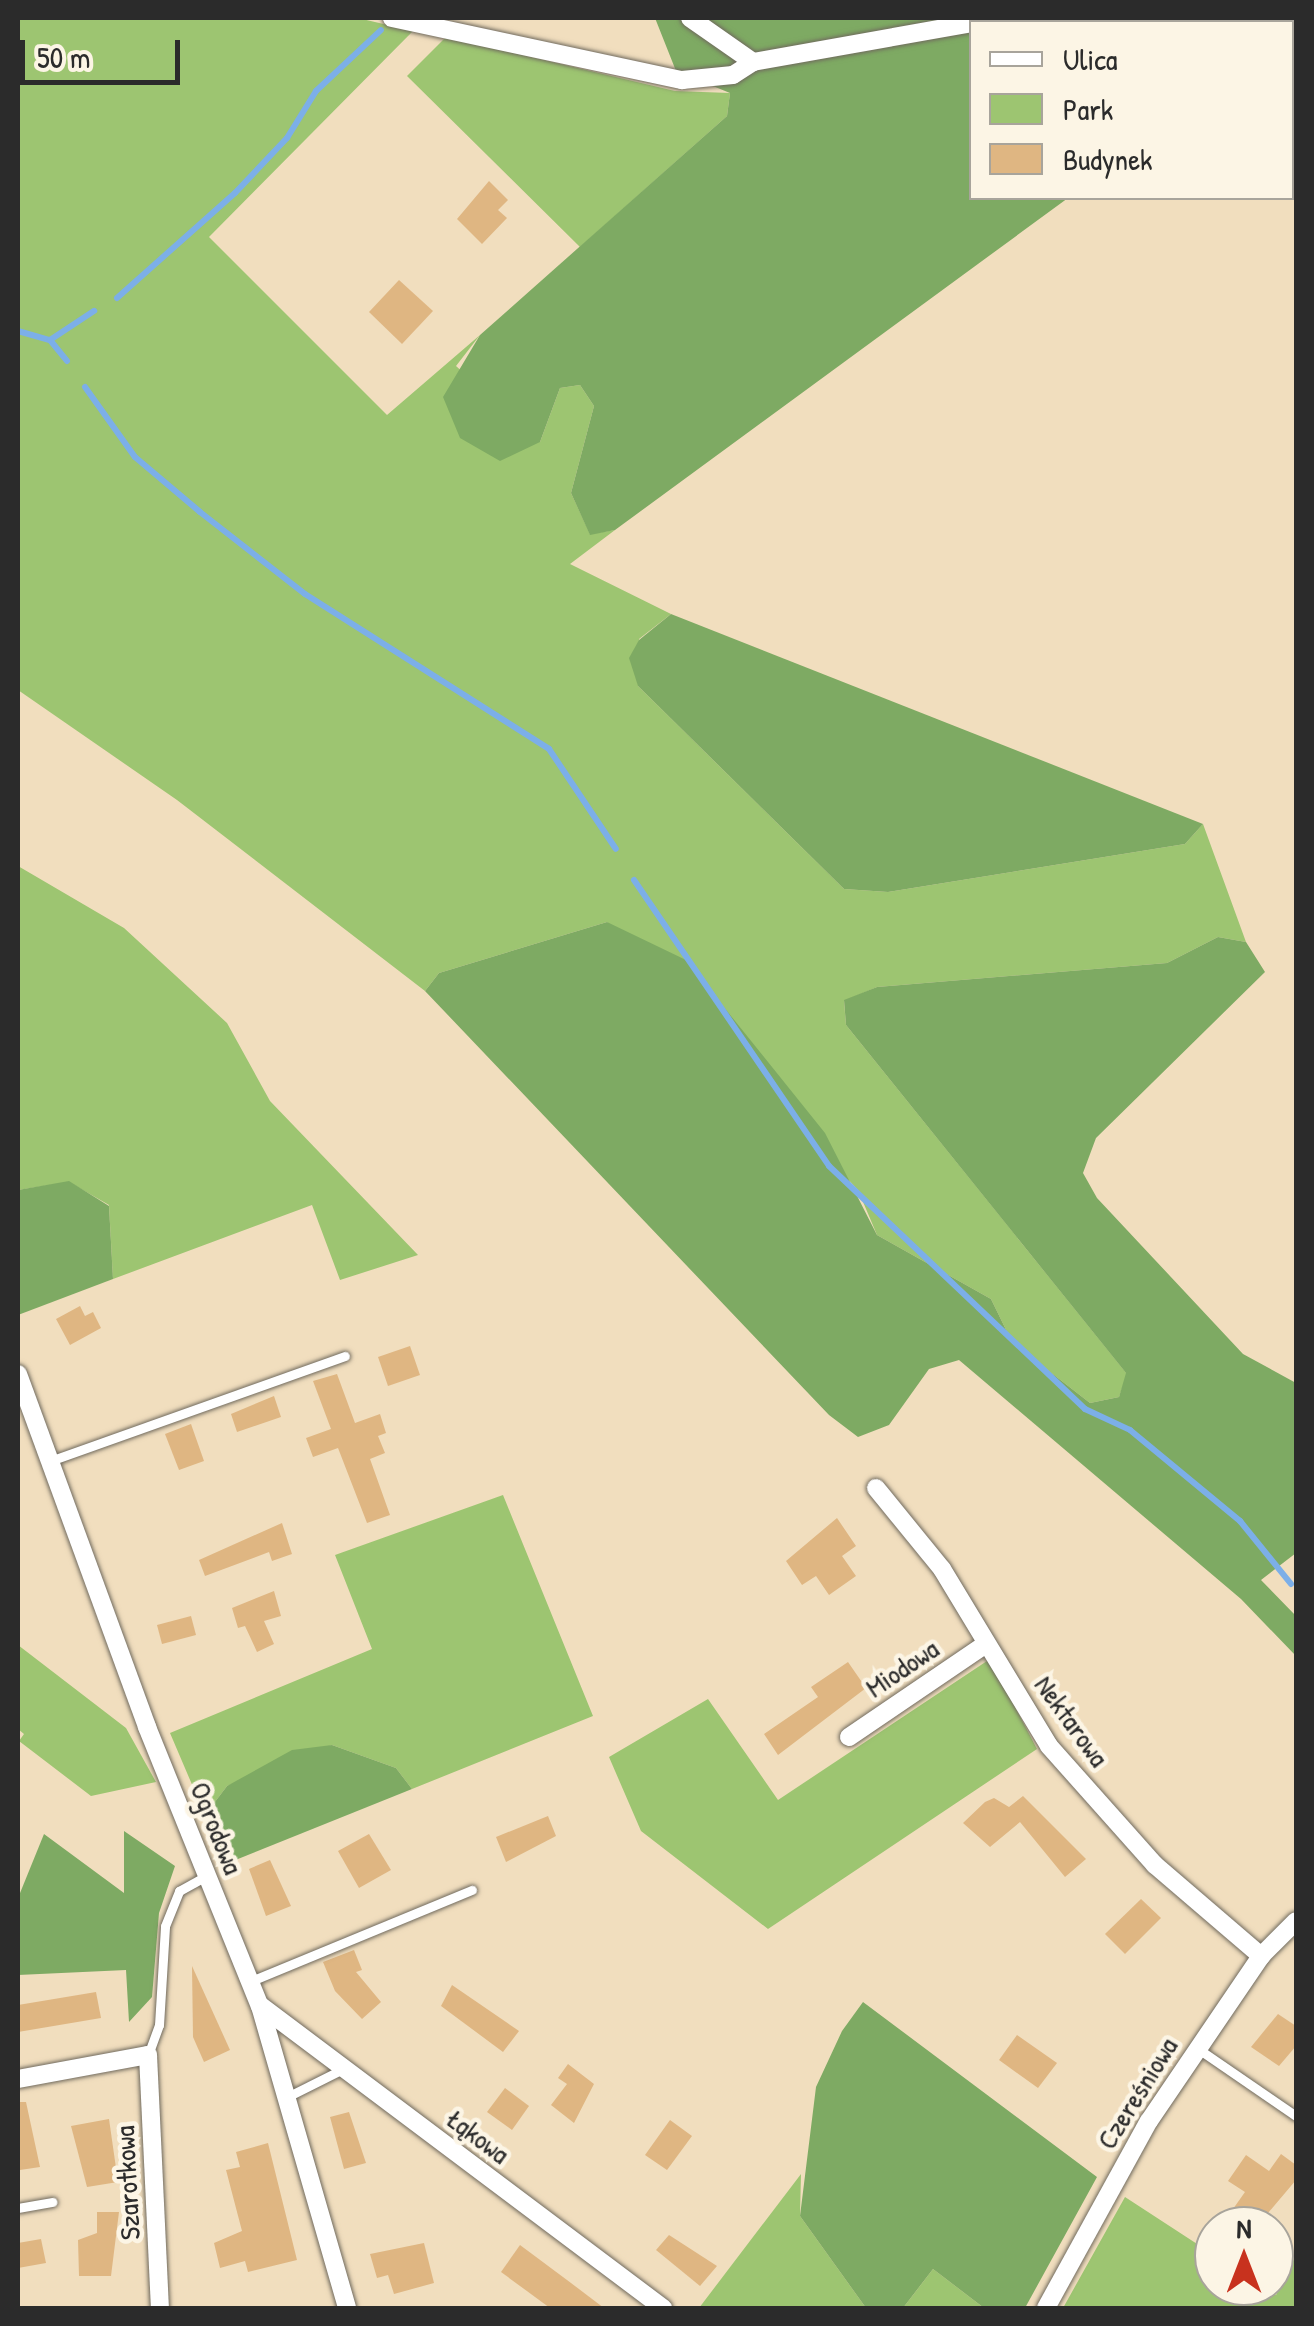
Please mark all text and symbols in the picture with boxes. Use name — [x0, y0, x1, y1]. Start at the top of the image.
scale bar — [25, 20, 185, 82]
legend — [969, 20, 1294, 200]
text: 50 m — [37, 37, 90, 77]
text: Ulica — [1063, 39, 1118, 79]
text: Park — [1063, 89, 1113, 129]
text: Budynek — [1063, 139, 1153, 179]
street label: Miodowa — [859, 1632, 945, 1704]
street label: Nektarowa — [1028, 1669, 1116, 1773]
street label: Ogrodowa — [183, 1777, 251, 1879]
street label: Czereśniowa — [1090, 2031, 1184, 2155]
street label: Łąkowa — [440, 2101, 516, 2171]
street label: Szarotkowa — [107, 2125, 147, 2241]
north arrow — [1194, 2206, 1294, 2306]
text: N — [1237, 2209, 1251, 2247]

